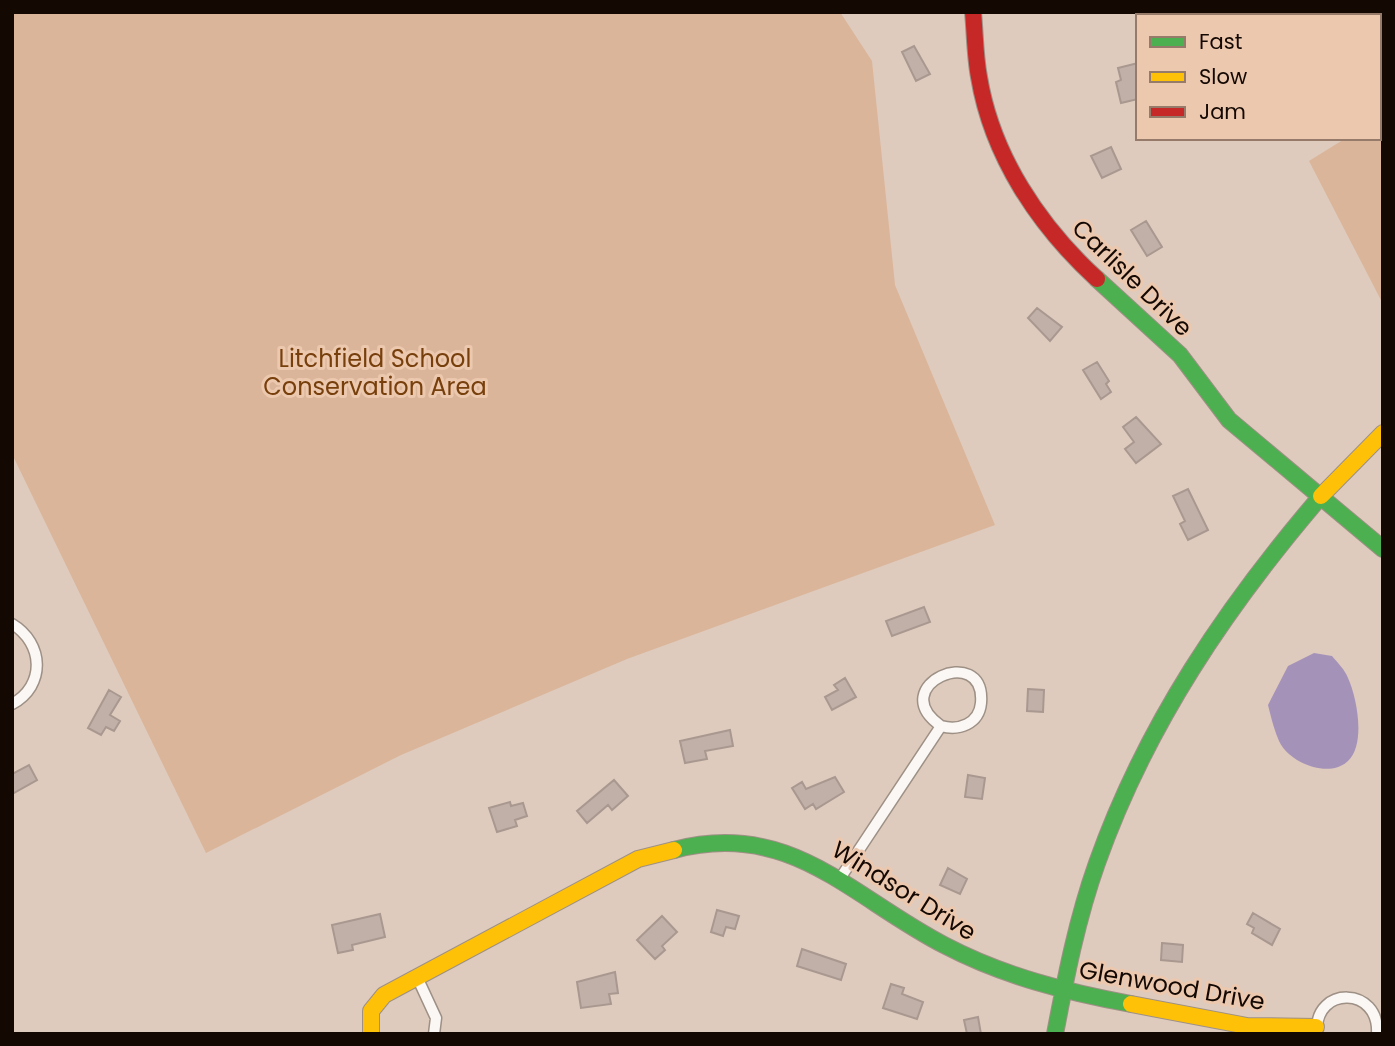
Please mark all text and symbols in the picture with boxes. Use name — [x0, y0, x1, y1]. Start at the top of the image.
legend — [1136, 14, 1381, 140]
text: Fast — [1199, 27, 1242, 56]
text: Slow — [1199, 62, 1247, 91]
text: Jam — [1199, 97, 1246, 126]
street label: Carlisle Drive — [1065, 212, 1200, 343]
park label: Litchfield School Conservation Area — [263, 342, 487, 403]
street label: Windsor Drive — [826, 833, 983, 948]
street label: Glenwood Drive — [1077, 953, 1268, 1018]

